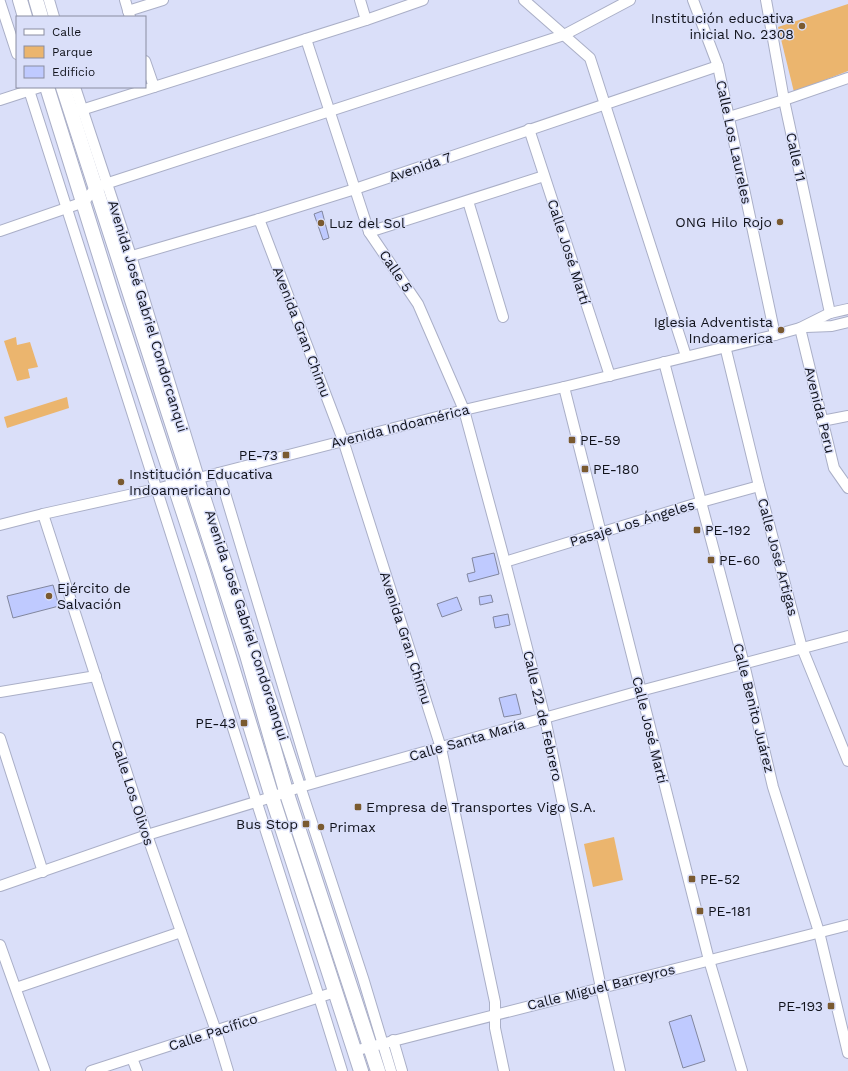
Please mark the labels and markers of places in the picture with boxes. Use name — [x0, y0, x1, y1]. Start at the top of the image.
place label: Institución educativa inicial No. 2308 — [651, 10, 794, 42]
marker: Institución educativa inicial No. 2308 — [797, 21, 807, 31]
place label: ONG Hilo Rojo — [675, 214, 772, 230]
place label: Luz del Sol — [329, 215, 406, 231]
marker: ONG Hilo Rojo — [775, 217, 785, 227]
marker: Luz del Sol — [316, 218, 326, 228]
place label: Iglesia Adventista Indoamerica — [654, 314, 773, 346]
marker: Iglesia Adventista Indoamerica — [776, 325, 786, 335]
place label: PE-59 — [580, 432, 621, 448]
marker: PE-59 — [567, 435, 577, 445]
place label: PE-73 — [239, 447, 278, 463]
marker: PE-73 — [281, 450, 291, 460]
place label: PE-180 — [593, 461, 639, 477]
marker: PE-180 — [580, 464, 590, 474]
place label: Institución Educativa Indoamericano — [129, 466, 273, 498]
marker: Institución Educativa Indoamericano — [116, 477, 126, 487]
place label: PE-192 — [705, 522, 751, 538]
marker: PE-192 — [692, 525, 702, 535]
place label: PE-60 — [719, 552, 760, 568]
marker: PE-60 — [706, 555, 716, 565]
place label: Ejército de Salvación — [57, 580, 131, 612]
marker: Ejército de Salvación — [44, 591, 54, 601]
place label: PE-43 — [195, 715, 236, 731]
marker: PE-43 — [239, 718, 249, 728]
place label: Empresa de Transportes Vigo S.A. — [366, 799, 596, 815]
marker: Empresa de Transportes Vigo S.A. — [353, 802, 363, 812]
place label: Bus Stop — [236, 816, 298, 832]
marker: Bus Stop — [301, 819, 311, 829]
place label: Primax — [329, 819, 376, 835]
marker: Primax — [316, 822, 326, 832]
place label: PE-52 — [700, 871, 740, 887]
marker: PE-52 — [687, 874, 697, 884]
place label: PE-181 — [708, 903, 751, 919]
marker: PE-181 — [695, 906, 705, 916]
place label: PE-193 — [778, 998, 823, 1014]
marker: PE-193 — [826, 1001, 836, 1011]

